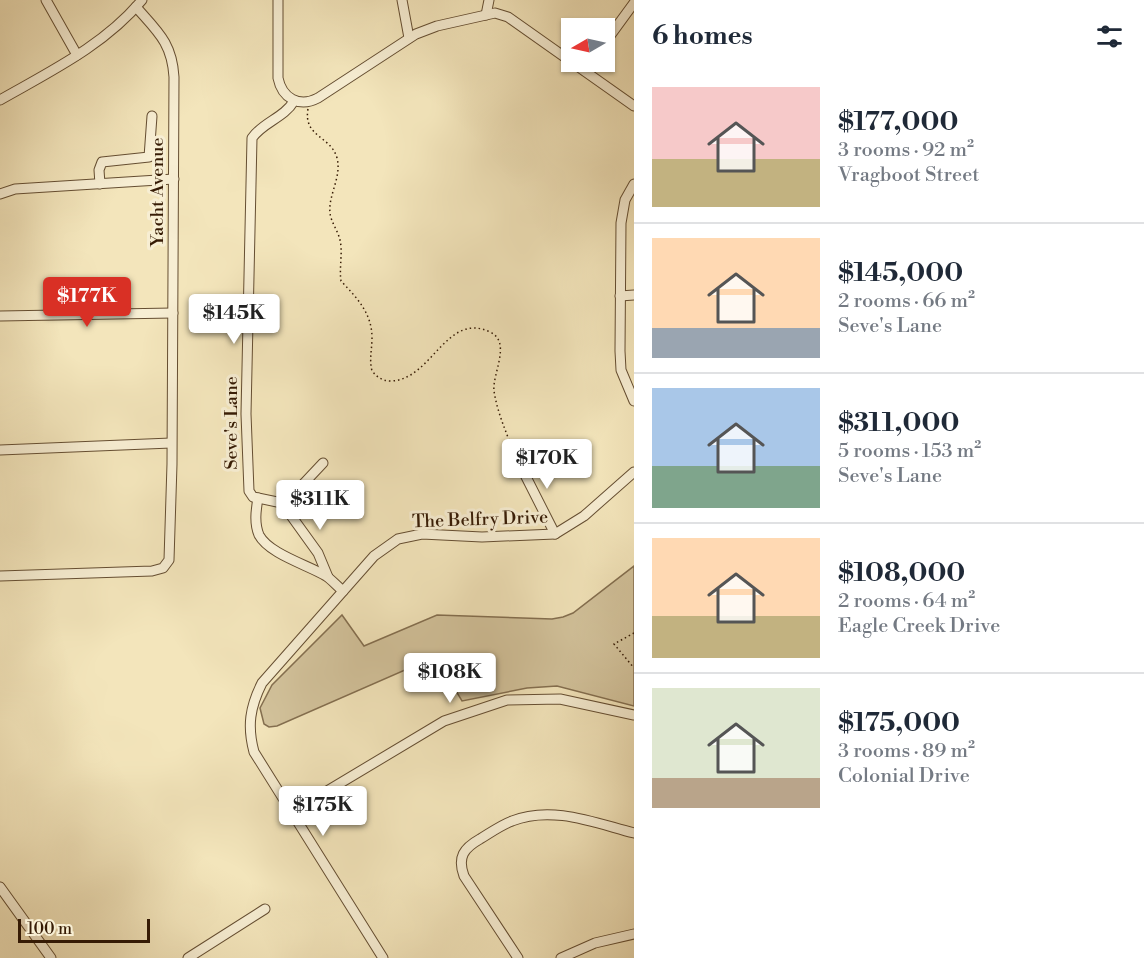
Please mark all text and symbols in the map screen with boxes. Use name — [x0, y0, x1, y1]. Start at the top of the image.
north arrow — [561, 18, 615, 72]
map controls — [561, 18, 615, 72]
text: 6 homes — [652, 20, 753, 52]
icon: filters — [1093, 20, 1126, 53]
text: $177,000 — [838, 106, 958, 138]
icon: home — [700, 111, 772, 183]
street label: Yacht Avenue — [146, 137, 169, 248]
text: 3 rooms · 92 m² — [838, 138, 974, 163]
text: Vragboot Street — [838, 163, 979, 188]
text: $145,000 — [838, 257, 963, 289]
icon: home — [700, 262, 772, 334]
pin: $177K — [45, 277, 129, 328]
text: $177K — [57, 284, 117, 309]
text: 2 rooms · 66 m² — [838, 289, 975, 314]
pin: $145K — [192, 294, 276, 345]
text: $145K — [203, 301, 265, 326]
text: Seve's Lane — [838, 314, 942, 339]
street label: Seve's Lane — [220, 376, 243, 470]
text: $311,000 — [838, 407, 959, 439]
icon: home — [700, 412, 772, 484]
pin: $170K — [505, 439, 589, 490]
text: 5 rooms · 153 m² — [838, 439, 981, 464]
text: $170K — [516, 446, 578, 471]
text: Seve's Lane — [838, 464, 942, 489]
pin: $311K — [278, 480, 362, 531]
text: $311K — [290, 487, 350, 512]
street label: The Belfry Drive — [412, 506, 548, 533]
text: $108,000 — [838, 557, 965, 589]
icon: home — [700, 562, 772, 634]
text: 2 rooms · 64 m² — [838, 589, 975, 614]
text: Eagle Creek Drive — [838, 614, 1000, 639]
pin: $108K — [408, 653, 492, 704]
text: $108K — [418, 660, 482, 685]
text: $175,000 — [838, 707, 960, 739]
icon: home — [700, 712, 772, 784]
text: 3 rooms · 89 m² — [838, 739, 975, 764]
text: Colonial Drive — [838, 764, 970, 789]
pin: $175K — [281, 786, 365, 837]
text: $175K — [293, 793, 353, 818]
scale bar — [18, 916, 150, 944]
text: 100 m — [27, 919, 72, 939]

